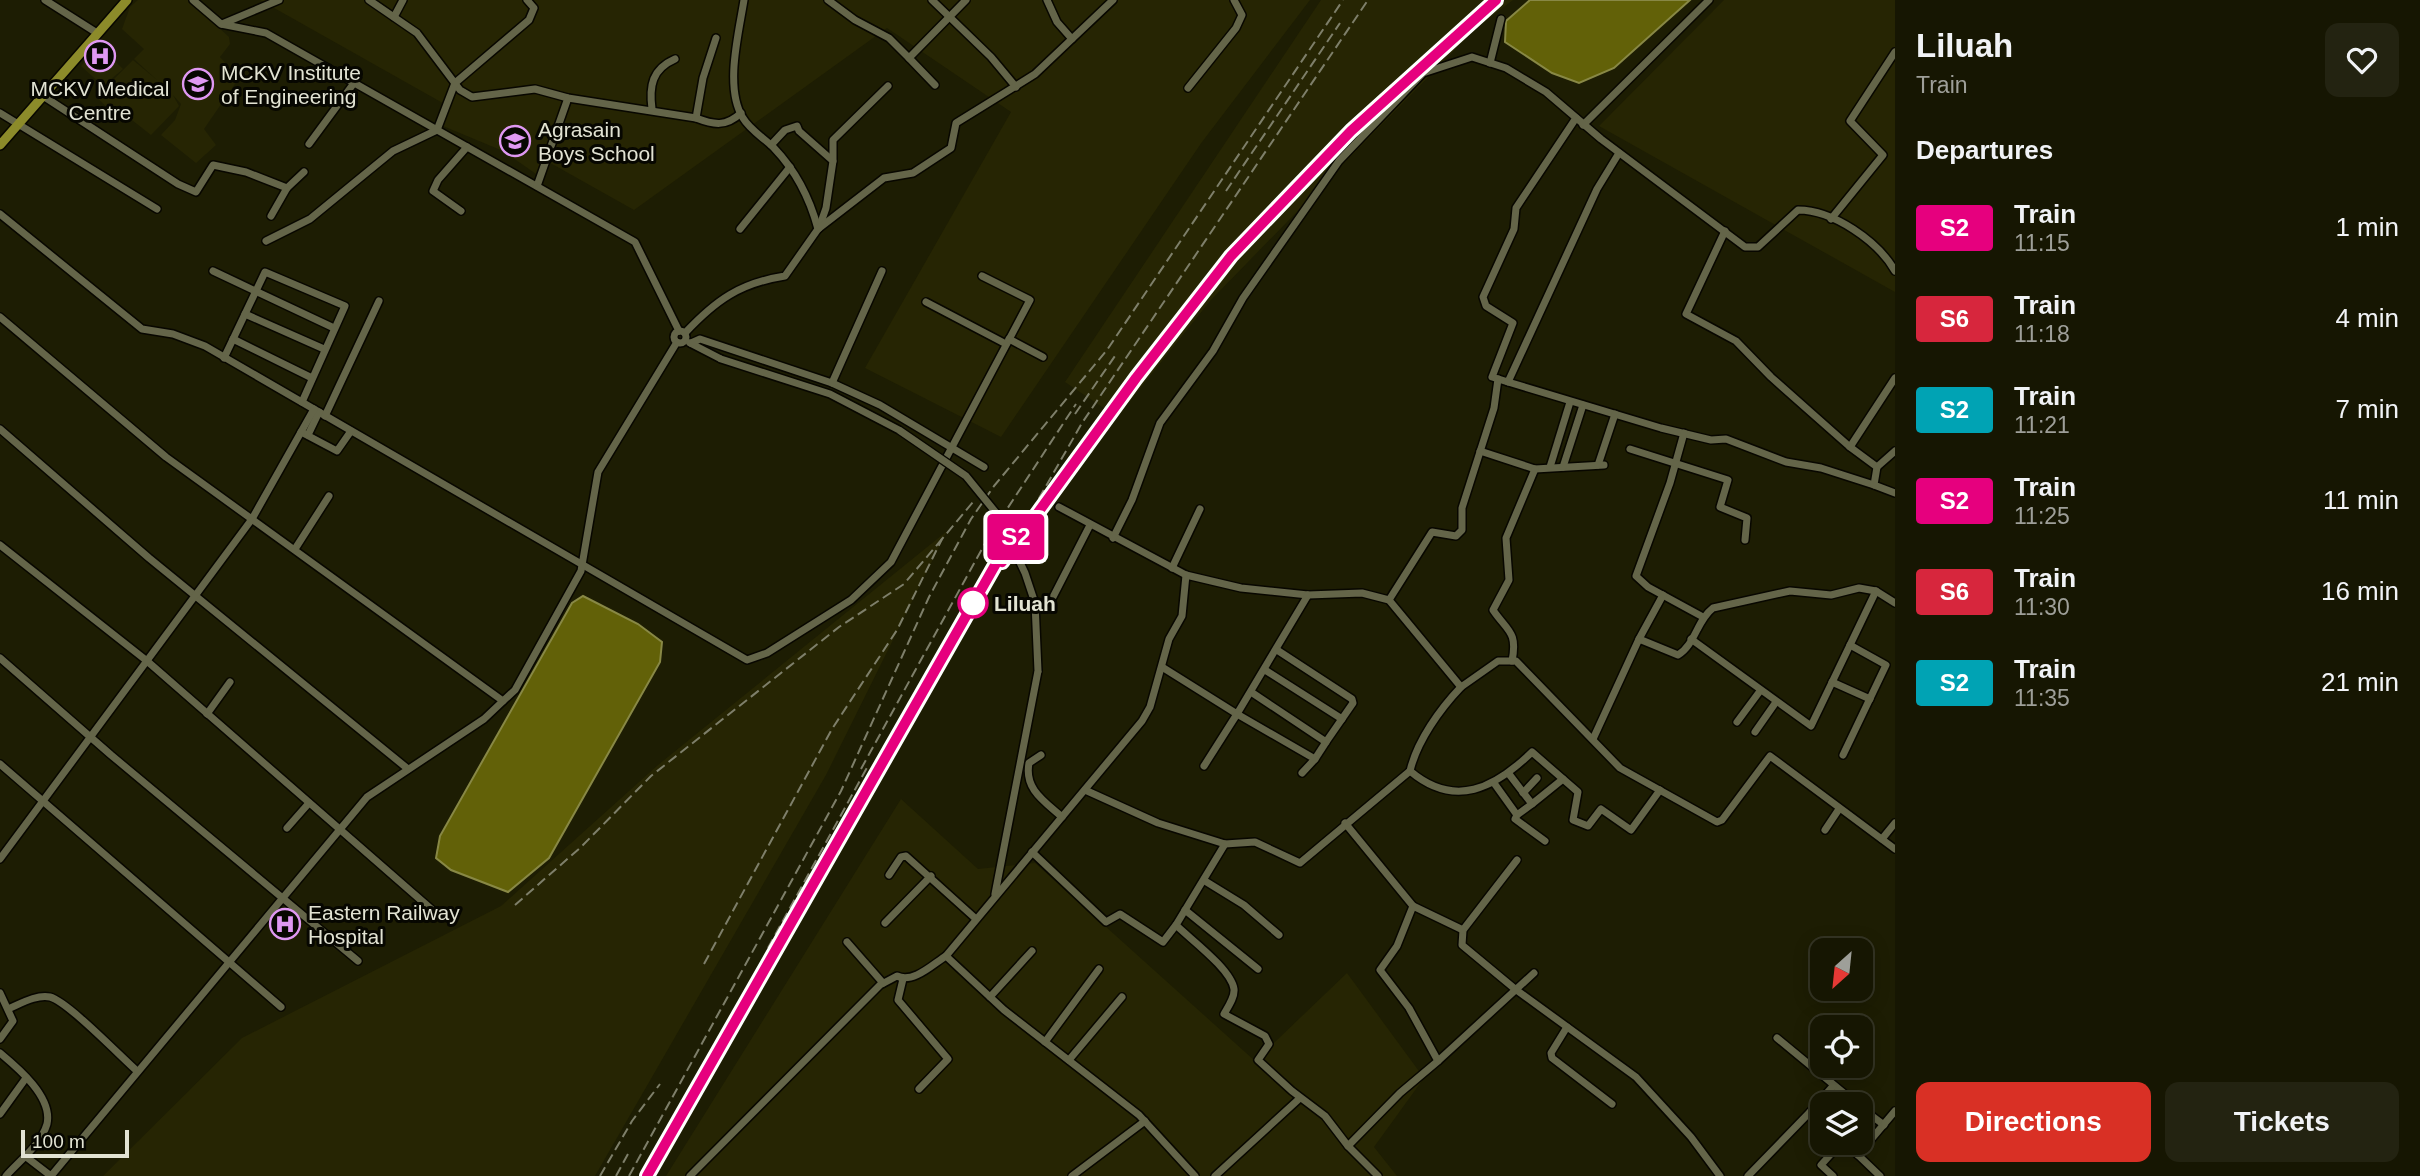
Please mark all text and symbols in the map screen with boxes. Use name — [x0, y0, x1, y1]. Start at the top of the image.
button: heart — [2325, 23, 2399, 97]
text: Liluah — [1916, 27, 2013, 64]
hospital icon: MCKV Medical Centre — [83, 39, 117, 73]
place label: MCKV Institute of Engineering — [221, 61, 361, 108]
school or university icon: MCKV Institute of Engineering — [181, 67, 215, 101]
text: Train — [1916, 72, 1968, 98]
place label: MCKV Medical Centre — [31, 77, 169, 124]
place label: Agrasain Boys School — [538, 118, 655, 165]
school or university icon: Agrasain Boys School — [498, 124, 532, 158]
text: Departures — [1916, 135, 2053, 165]
text: Train — [2014, 199, 2076, 229]
text: 1 min — [2335, 212, 2399, 242]
text: S2 — [1940, 214, 1969, 241]
text: 11:15 — [2014, 230, 2070, 256]
text: Train — [2014, 290, 2076, 320]
text: 4 min — [2335, 303, 2399, 333]
text: S6 — [1940, 305, 1969, 332]
text: 11:18 — [2014, 321, 2070, 347]
text: Train — [2014, 381, 2076, 411]
text: 7 min — [2335, 394, 2399, 424]
text: S2 — [1940, 396, 1969, 423]
text: 11:21 — [2014, 412, 2070, 438]
text: Train — [2014, 472, 2076, 502]
text: 11 min — [2323, 485, 2399, 515]
text: S2 — [1940, 487, 1969, 514]
text: 11:25 — [2014, 503, 2070, 529]
line badge: S2 — [984, 514, 1048, 560]
text: S2 — [1001, 523, 1031, 550]
text: Train — [2014, 563, 2076, 593]
text: 16 min — [2321, 576, 2399, 606]
text: S6 — [1940, 578, 1969, 605]
marker: Liluah — [958, 588, 988, 618]
place label: Liluah — [994, 592, 1056, 615]
text: 11:30 — [2014, 594, 2070, 620]
text: Train — [2014, 654, 2076, 684]
text: 21 min — [2321, 667, 2399, 697]
text: S2 — [1940, 669, 1969, 696]
text: 11:35 — [2014, 685, 2070, 711]
place label: Eastern Railway Hospital — [308, 901, 460, 948]
hospital icon: Eastern Railway Hospital — [268, 907, 302, 941]
north arrow — [1810, 938, 1872, 1001]
map controls — [1810, 938, 1873, 1155]
button: locate — [1810, 1015, 1873, 1078]
button: Directions — [1916, 1082, 2151, 1162]
button: Tickets — [2165, 1082, 2399, 1162]
button: layers — [1810, 1092, 1873, 1155]
scale bar — [21, 1127, 130, 1159]
text: 100 m — [32, 1131, 85, 1152]

